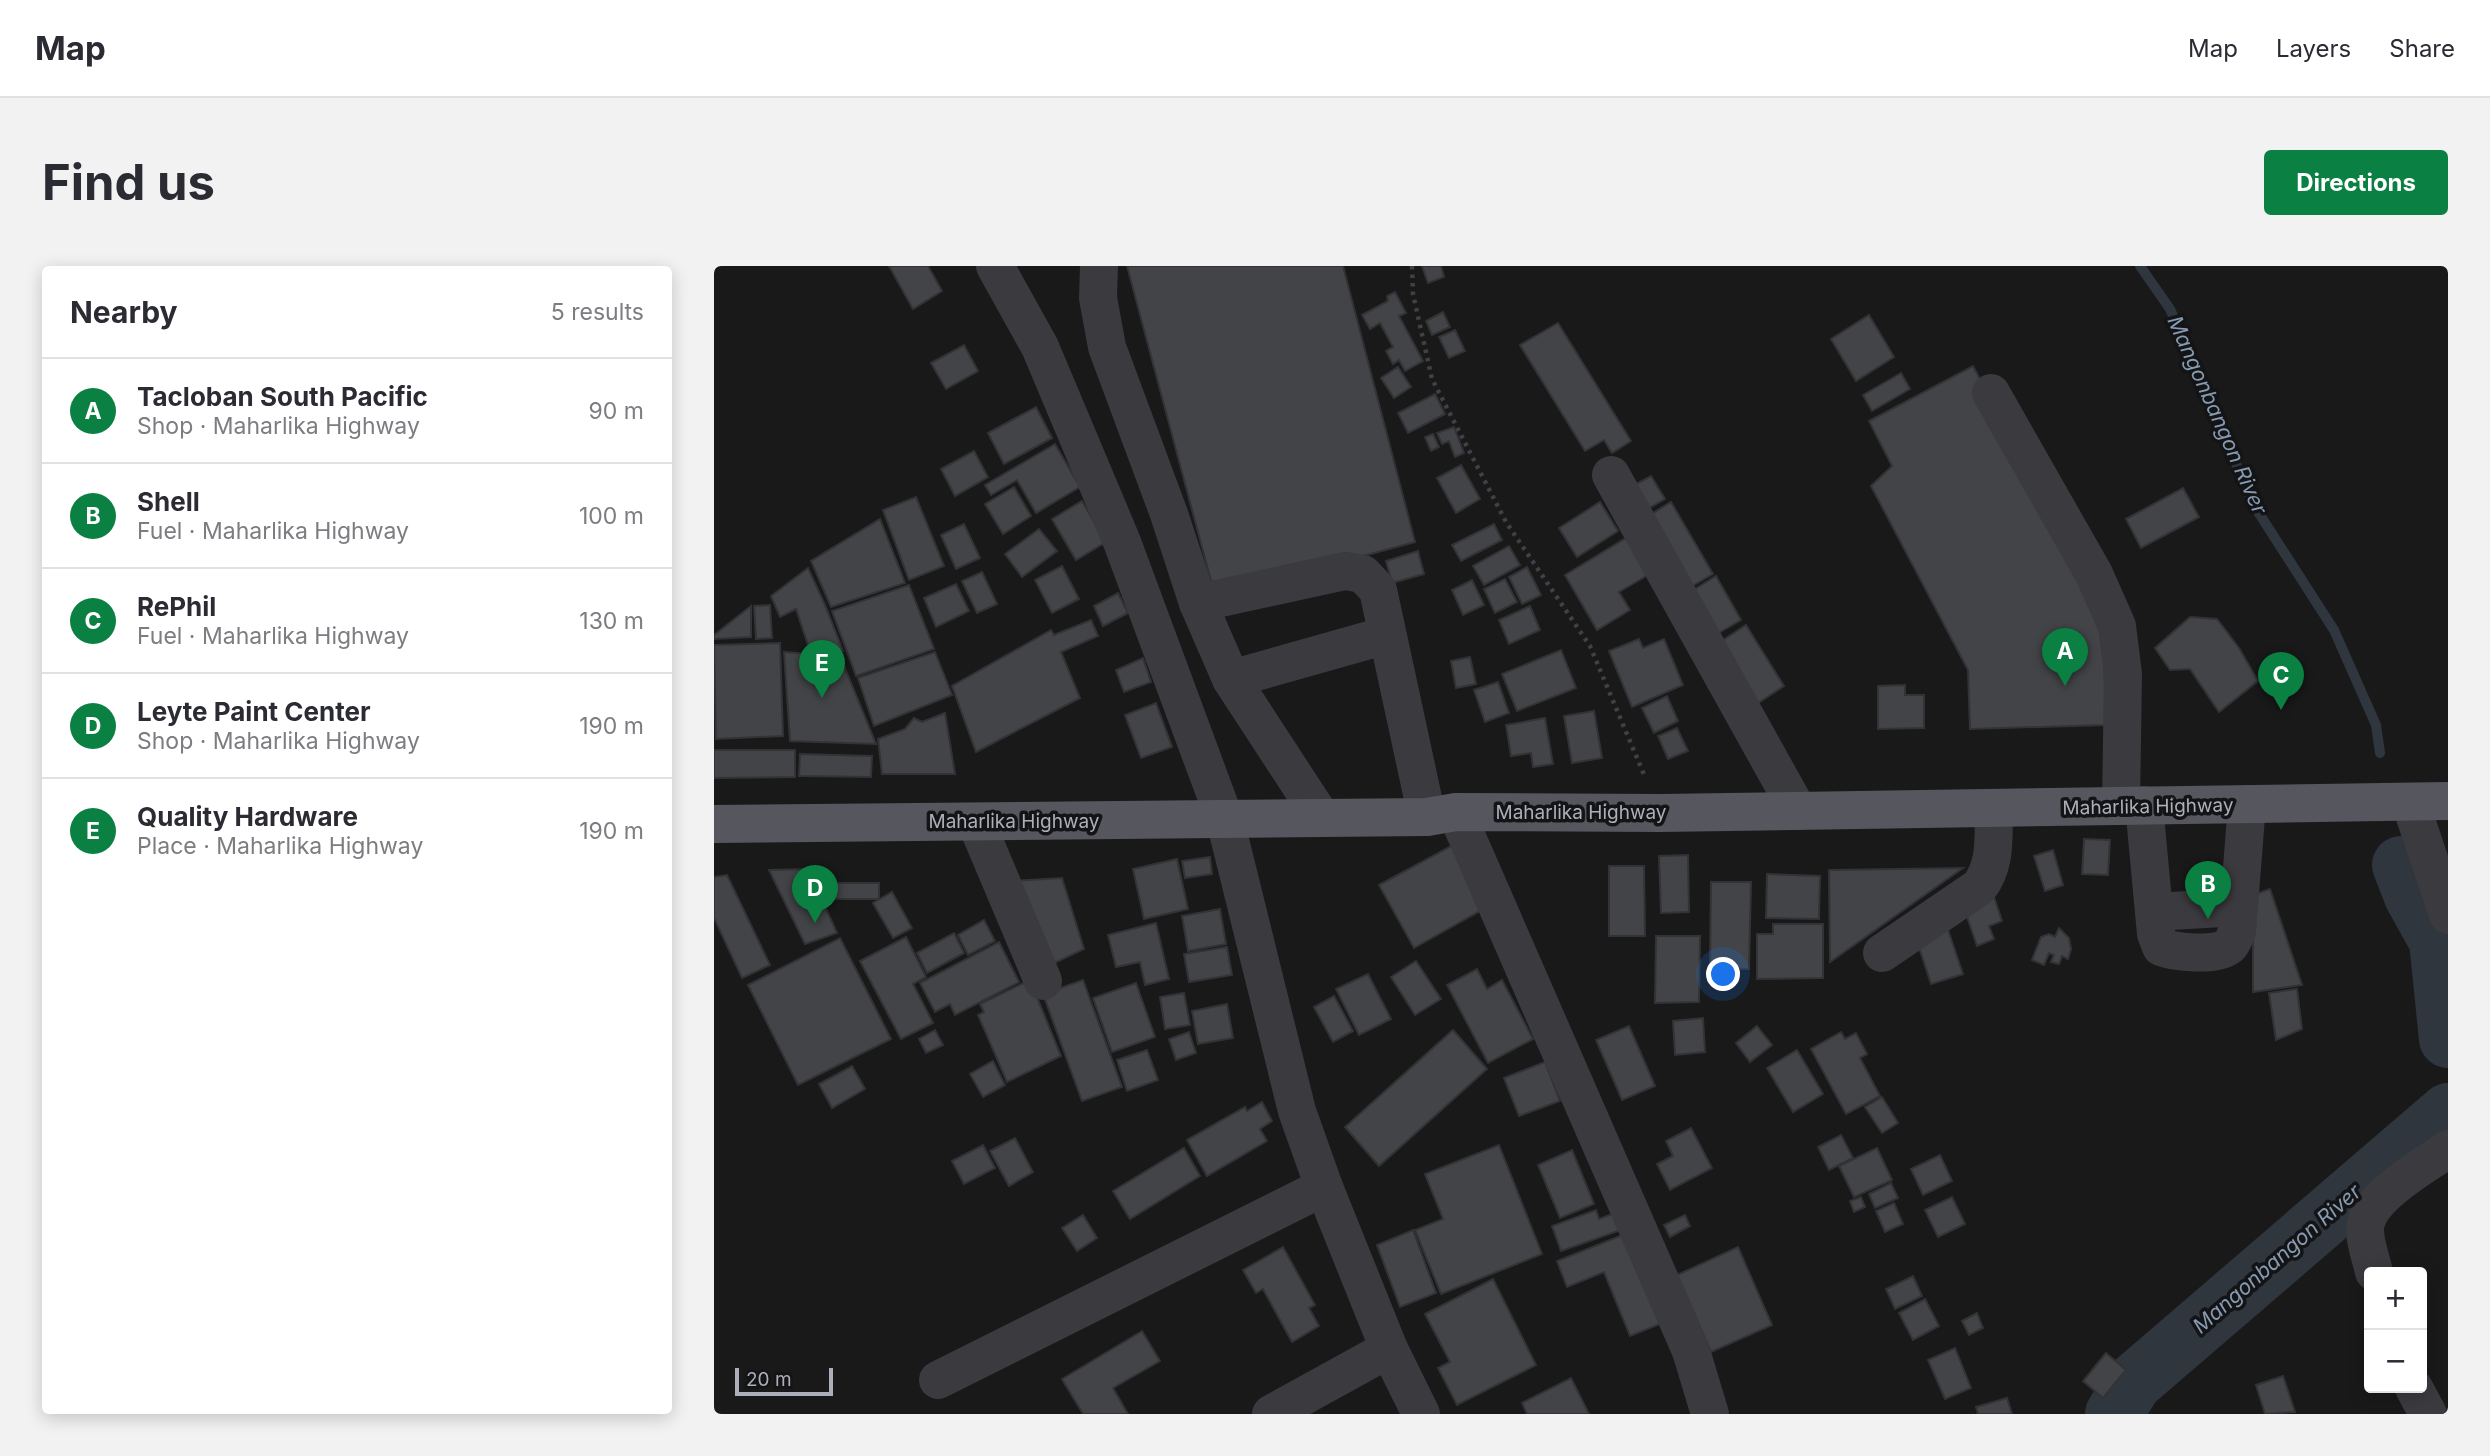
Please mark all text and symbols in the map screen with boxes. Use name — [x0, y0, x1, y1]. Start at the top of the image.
text: Map — [35, 28, 106, 68]
text: Map — [2188, 34, 2238, 63]
text: Layers — [2276, 34, 2351, 63]
text: Share — [2389, 34, 2455, 63]
button: Directions — [2264, 150, 2448, 215]
text: Find us — [42, 153, 215, 212]
text: Nearby — [70, 294, 178, 330]
text: 5 results — [551, 298, 644, 326]
water label: Mangonbangon River — [2162, 312, 2273, 519]
text: Tacloban South Pacific — [137, 381, 428, 412]
text: A — [84, 397, 102, 425]
text: 90 m — [589, 397, 644, 425]
text: Shop · Maharlika Highway — [137, 412, 420, 440]
text: Shell — [137, 486, 200, 517]
text: B — [85, 502, 101, 530]
text: 100 m — [579, 502, 644, 530]
text: Fuel · Maharlika Highway — [137, 517, 409, 545]
text: RePhil — [137, 591, 216, 622]
text: C — [84, 607, 102, 635]
text: 130 m — [579, 607, 644, 635]
text: Fuel · Maharlika Highway — [137, 622, 409, 650]
pin: A — [2042, 628, 2088, 686]
pin: E — [799, 640, 845, 698]
pin: C — [2258, 652, 2304, 710]
text: Leyte Paint Center — [137, 696, 371, 727]
text: D — [85, 712, 101, 740]
text: 190 m — [579, 712, 644, 740]
text: Shop · Maharlika Highway — [137, 727, 420, 755]
street label: Maharlika Highway — [2062, 794, 2234, 819]
text: Quality Hardware — [137, 801, 358, 832]
street label: Maharlika Highway — [1495, 801, 1667, 824]
street label: Maharlika Highway — [928, 810, 1100, 833]
text: E — [86, 817, 100, 845]
text: 190 m — [579, 817, 644, 845]
text: Place · Maharlika Highway — [137, 832, 423, 860]
pin: B — [2185, 861, 2231, 919]
pin: D — [792, 865, 838, 923]
your location — [1706, 957, 1740, 991]
water label: Mangonbangon River — [2188, 1178, 2367, 1338]
map controls — [2364, 1267, 2427, 1393]
button: + — [2364, 1267, 2427, 1330]
button: − — [2364, 1330, 2427, 1393]
scale bar — [735, 1365, 833, 1397]
text: 20 m — [746, 1368, 792, 1391]

